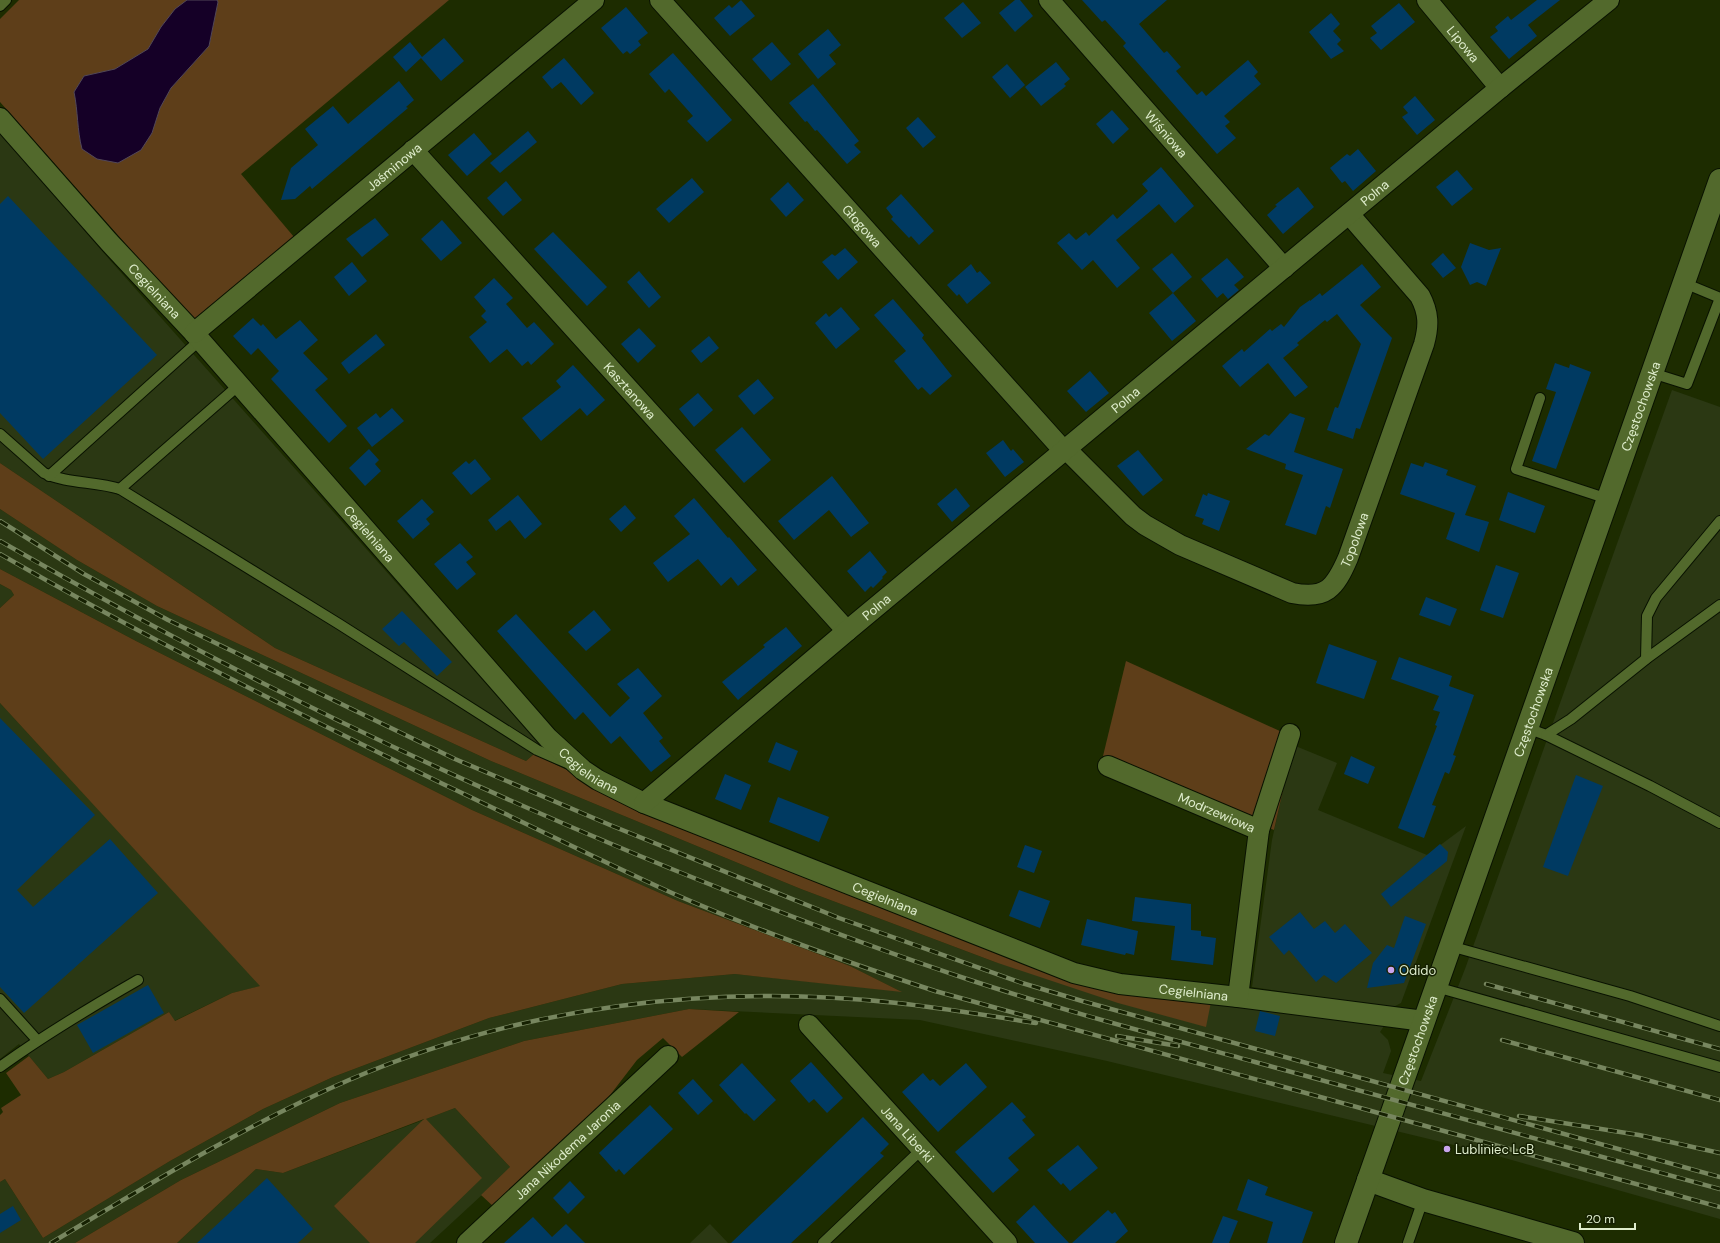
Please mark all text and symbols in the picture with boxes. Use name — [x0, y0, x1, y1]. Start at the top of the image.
street label: Lipowa — [1443, 22, 1483, 66]
street label: Wiśniowa — [1141, 107, 1191, 161]
street label: Jaśminowa — [363, 139, 425, 195]
street label: Polna — [1357, 176, 1393, 210]
street label: Głogowa — [838, 201, 885, 251]
street label: Cegielniana — [124, 260, 184, 322]
street label: Kasztanowa — [600, 359, 660, 423]
street label: Częstochowska — [1617, 359, 1664, 454]
street label: Polna — [1108, 383, 1143, 417]
street label: Cegielniana — [340, 502, 398, 566]
street label: Topolowa — [1337, 510, 1372, 570]
street label: Polna — [859, 590, 894, 624]
street label: Częstochowska — [1510, 665, 1557, 759]
street label: Cegielniana — [555, 744, 621, 798]
street label: Modrzewiowa — [1175, 789, 1258, 836]
street label: Cegielniana — [850, 878, 921, 920]
place label: Odido — [1399, 962, 1436, 979]
marker: Odido — [1386, 965, 1396, 975]
street label: Cegielniana — [1158, 980, 1229, 1005]
street label: Częstochowska — [1394, 993, 1441, 1088]
street label: Jana Nikodema Jaronia — [511, 1097, 624, 1204]
street label: Jana Liberki — [877, 1102, 938, 1166]
place label: Lubliniec LcB — [1455, 1141, 1534, 1158]
marker: Lubliniec LcB — [1442, 1144, 1452, 1154]
scale bar — [1580, 1205, 1635, 1231]
text: 20 m — [1586, 1211, 1615, 1227]

